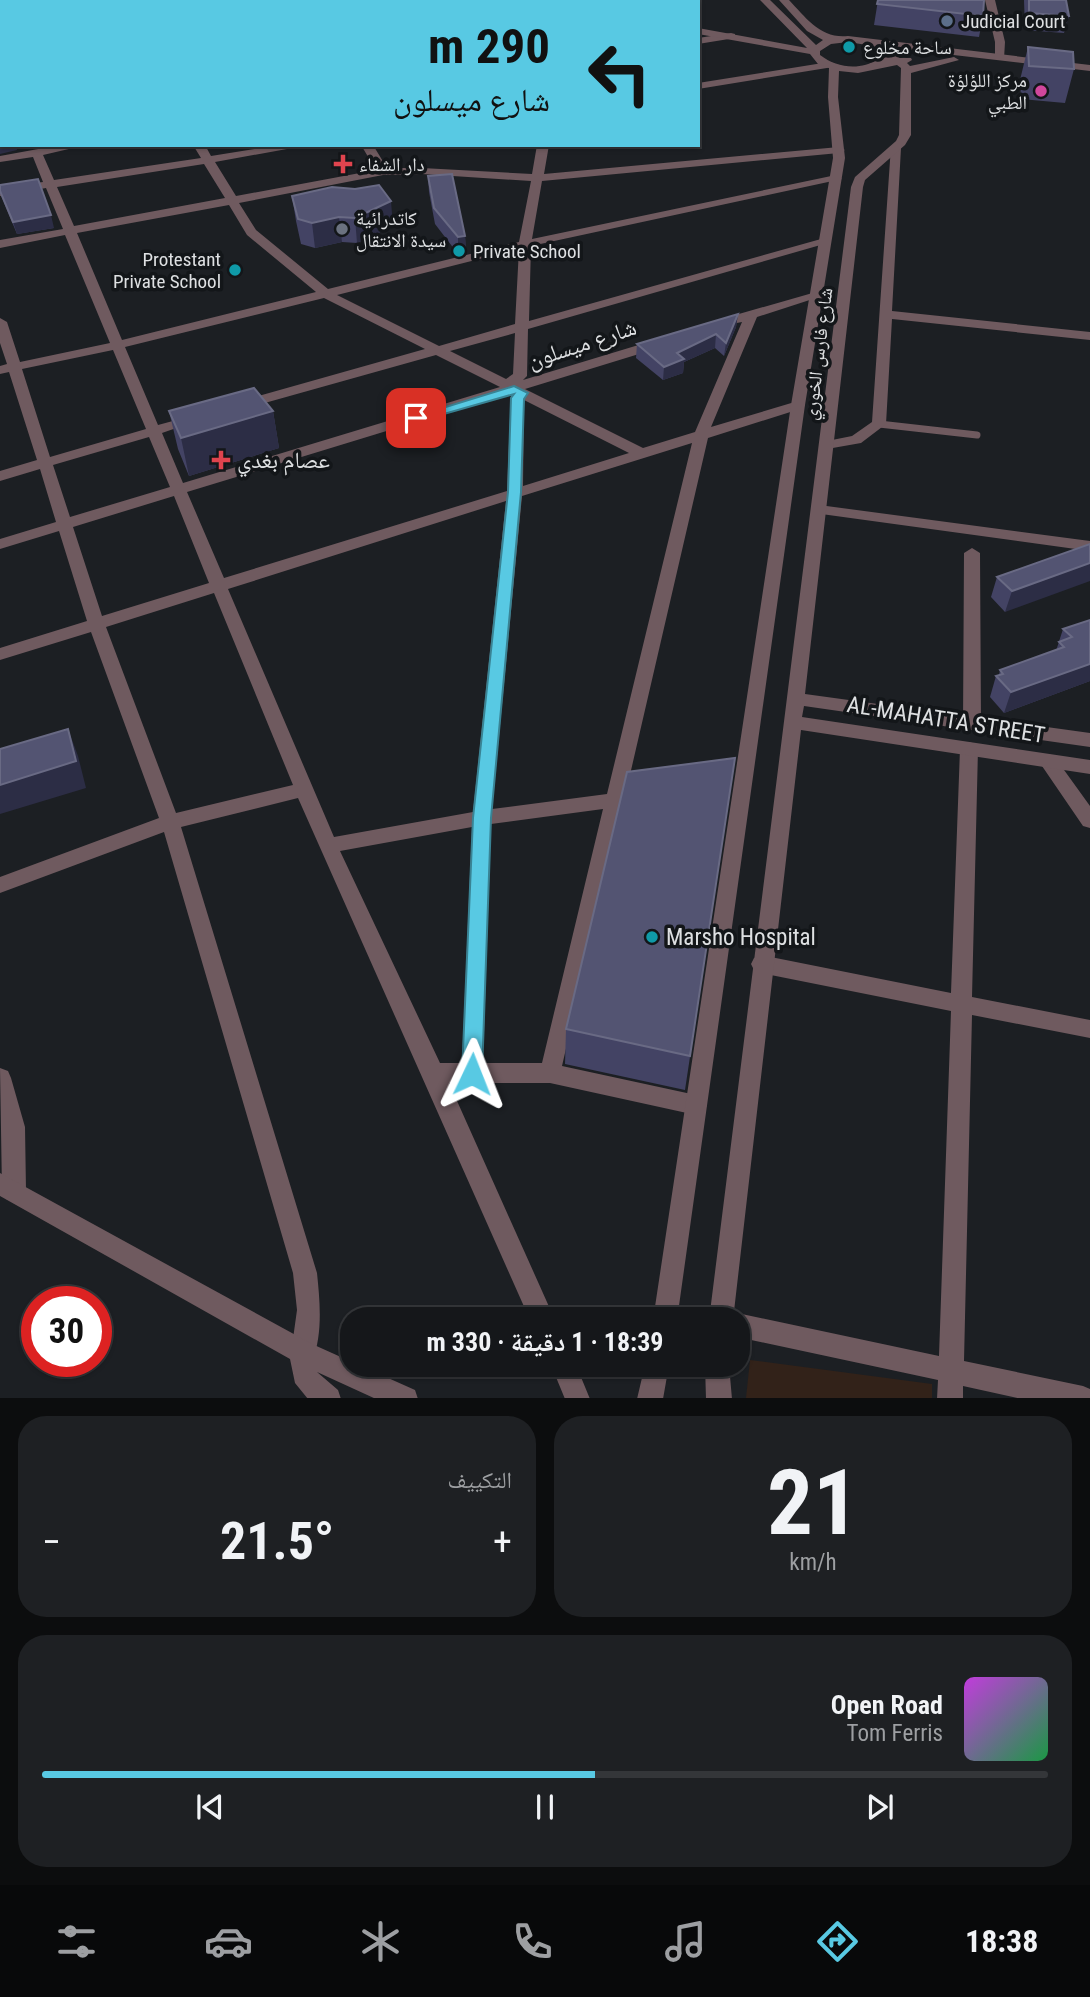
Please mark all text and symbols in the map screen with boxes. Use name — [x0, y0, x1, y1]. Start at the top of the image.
place label: Judicial Court — [961, 10, 1065, 33]
marker: Judicial Court — [939, 13, 955, 29]
text: 290 m — [428, 18, 550, 75]
icon: left — [574, 28, 665, 119]
place label: ساحة مخلوع — [863, 36, 952, 59]
marker: ساحة مخلوع — [841, 39, 857, 55]
place label: مركز اللؤلؤة الطبي — [948, 69, 1027, 117]
text: شارع ميسلون — [393, 81, 550, 119]
marker: مركز اللؤلؤة الطبي — [1033, 83, 1049, 99]
place label: دار الشفاء — [359, 153, 425, 176]
marker: دار الشفاء — [333, 154, 353, 174]
place label: كاتدرائية سيدة الانتقال — [356, 207, 446, 252]
marker: كاتدرائية سيدة الانتقال — [334, 221, 350, 237]
place label: Private School — [473, 240, 581, 263]
marker: Private School — [451, 243, 467, 259]
place label: Protestant Private School — [113, 248, 221, 293]
marker: Protestant Private School — [227, 262, 243, 278]
street label: شارع فارس الخوري — [798, 286, 841, 422]
street label: شارع ميسلون — [524, 314, 640, 375]
pin — [386, 388, 446, 448]
icon: arrive — [397, 399, 435, 437]
place label: عصام بغدي — [237, 447, 330, 478]
marker: عصام بغدي — [211, 450, 231, 470]
street label: AL-MAHATTA STREET — [845, 691, 1047, 749]
place label: Marsho Hospital — [666, 924, 816, 951]
marker: Marsho Hospital — [644, 929, 660, 945]
position arrow — [435, 1037, 509, 1111]
speed limit sign: 30 — [21, 1286, 112, 1377]
text: 18:39 · 1 دقيقة · 330 m — [427, 1327, 663, 1357]
text: 21 — [767, 1450, 859, 1556]
text: التكييف — [447, 1467, 512, 1494]
text: 21.5° — [220, 1511, 334, 1572]
text: − — [42, 1520, 61, 1564]
text: + — [493, 1520, 512, 1564]
text: km/h — [789, 1549, 837, 1576]
text: Open Road — [831, 1690, 943, 1720]
text: Tom Ferris — [847, 1720, 943, 1747]
icon: previous — [191, 1788, 229, 1826]
icon: pause — [526, 1788, 564, 1826]
icon: next — [861, 1788, 899, 1826]
icon: filters — [52, 1917, 101, 1966]
icon: car — [204, 1917, 253, 1966]
icon: climate — [356, 1917, 405, 1966]
icon: phone — [508, 1917, 557, 1966]
icon: music — [661, 1917, 710, 1966]
icon: directions — [813, 1917, 862, 1966]
text: 18:38 — [965, 1922, 1038, 1960]

